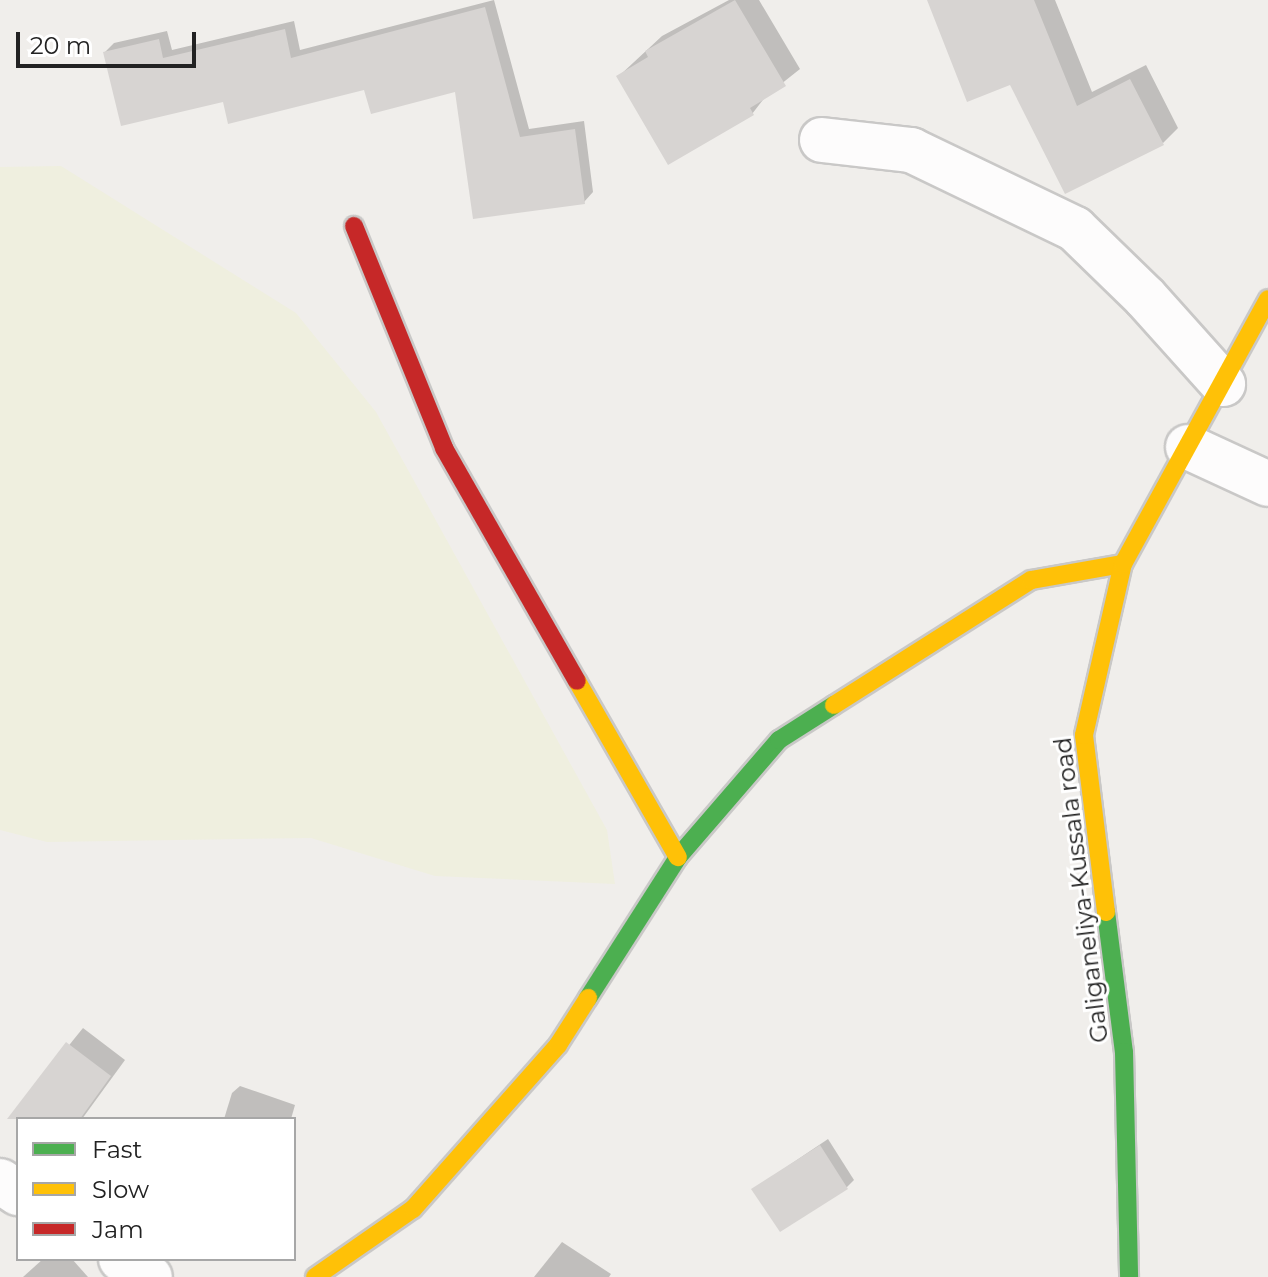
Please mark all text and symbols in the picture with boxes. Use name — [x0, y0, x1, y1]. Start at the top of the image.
scale bar — [20, 16, 200, 66]
text: 20 m — [30, 31, 91, 60]
street label: Galiganeliya-Kussala road — [1048, 736, 1114, 1044]
legend — [16, 1117, 296, 1261]
text: Fast — [92, 1135, 142, 1164]
text: Slow — [92, 1175, 149, 1204]
text: Jam — [92, 1215, 144, 1244]

